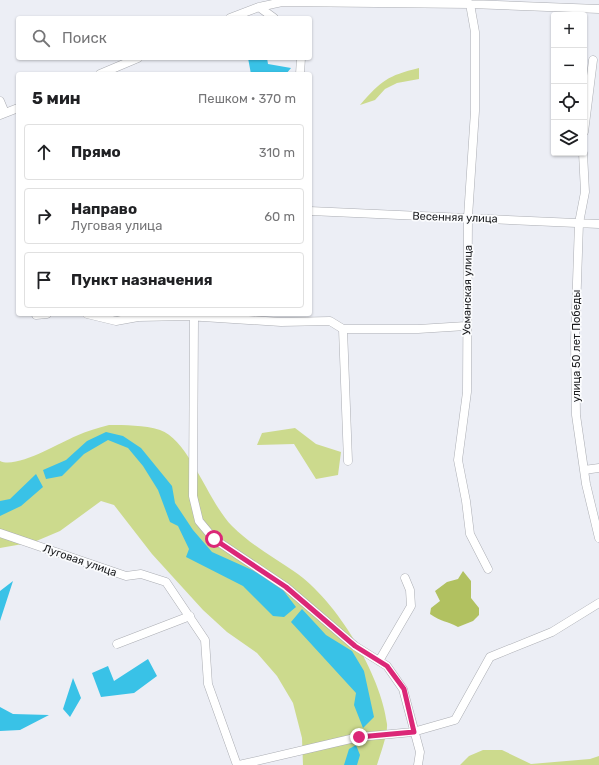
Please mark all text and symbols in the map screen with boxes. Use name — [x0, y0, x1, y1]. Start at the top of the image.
map controls — [551, 12, 587, 156]
button: + — [551, 12, 587, 48]
search box — [16, 16, 312, 60]
icon: search — [30, 27, 52, 49]
text: Поиск — [62, 29, 107, 47]
button: − — [551, 48, 587, 84]
button: locate — [551, 84, 587, 120]
text: 5 мин — [32, 88, 81, 108]
text: Пешком · 370 m — [198, 91, 296, 106]
button: layers — [551, 120, 587, 156]
icon: ahead — [33, 141, 55, 163]
text: Прямо — [71, 143, 121, 161]
text: 310 m — [259, 145, 295, 160]
text: Направо — [71, 200, 137, 218]
icon: right — [33, 205, 55, 227]
text: 60 m — [264, 209, 295, 224]
street label: Весенняя улица — [412, 210, 498, 225]
text: Луговая улица — [71, 218, 162, 233]
street label: Усманская улица — [460, 245, 475, 335]
icon: arrive — [33, 269, 55, 291]
text: Пункт назначения — [71, 271, 213, 289]
street label: улица 50 лет Победы — [570, 290, 583, 402]
route start — [205, 530, 223, 548]
street label: Луговая улица — [41, 542, 118, 579]
route end — [350, 728, 368, 746]

